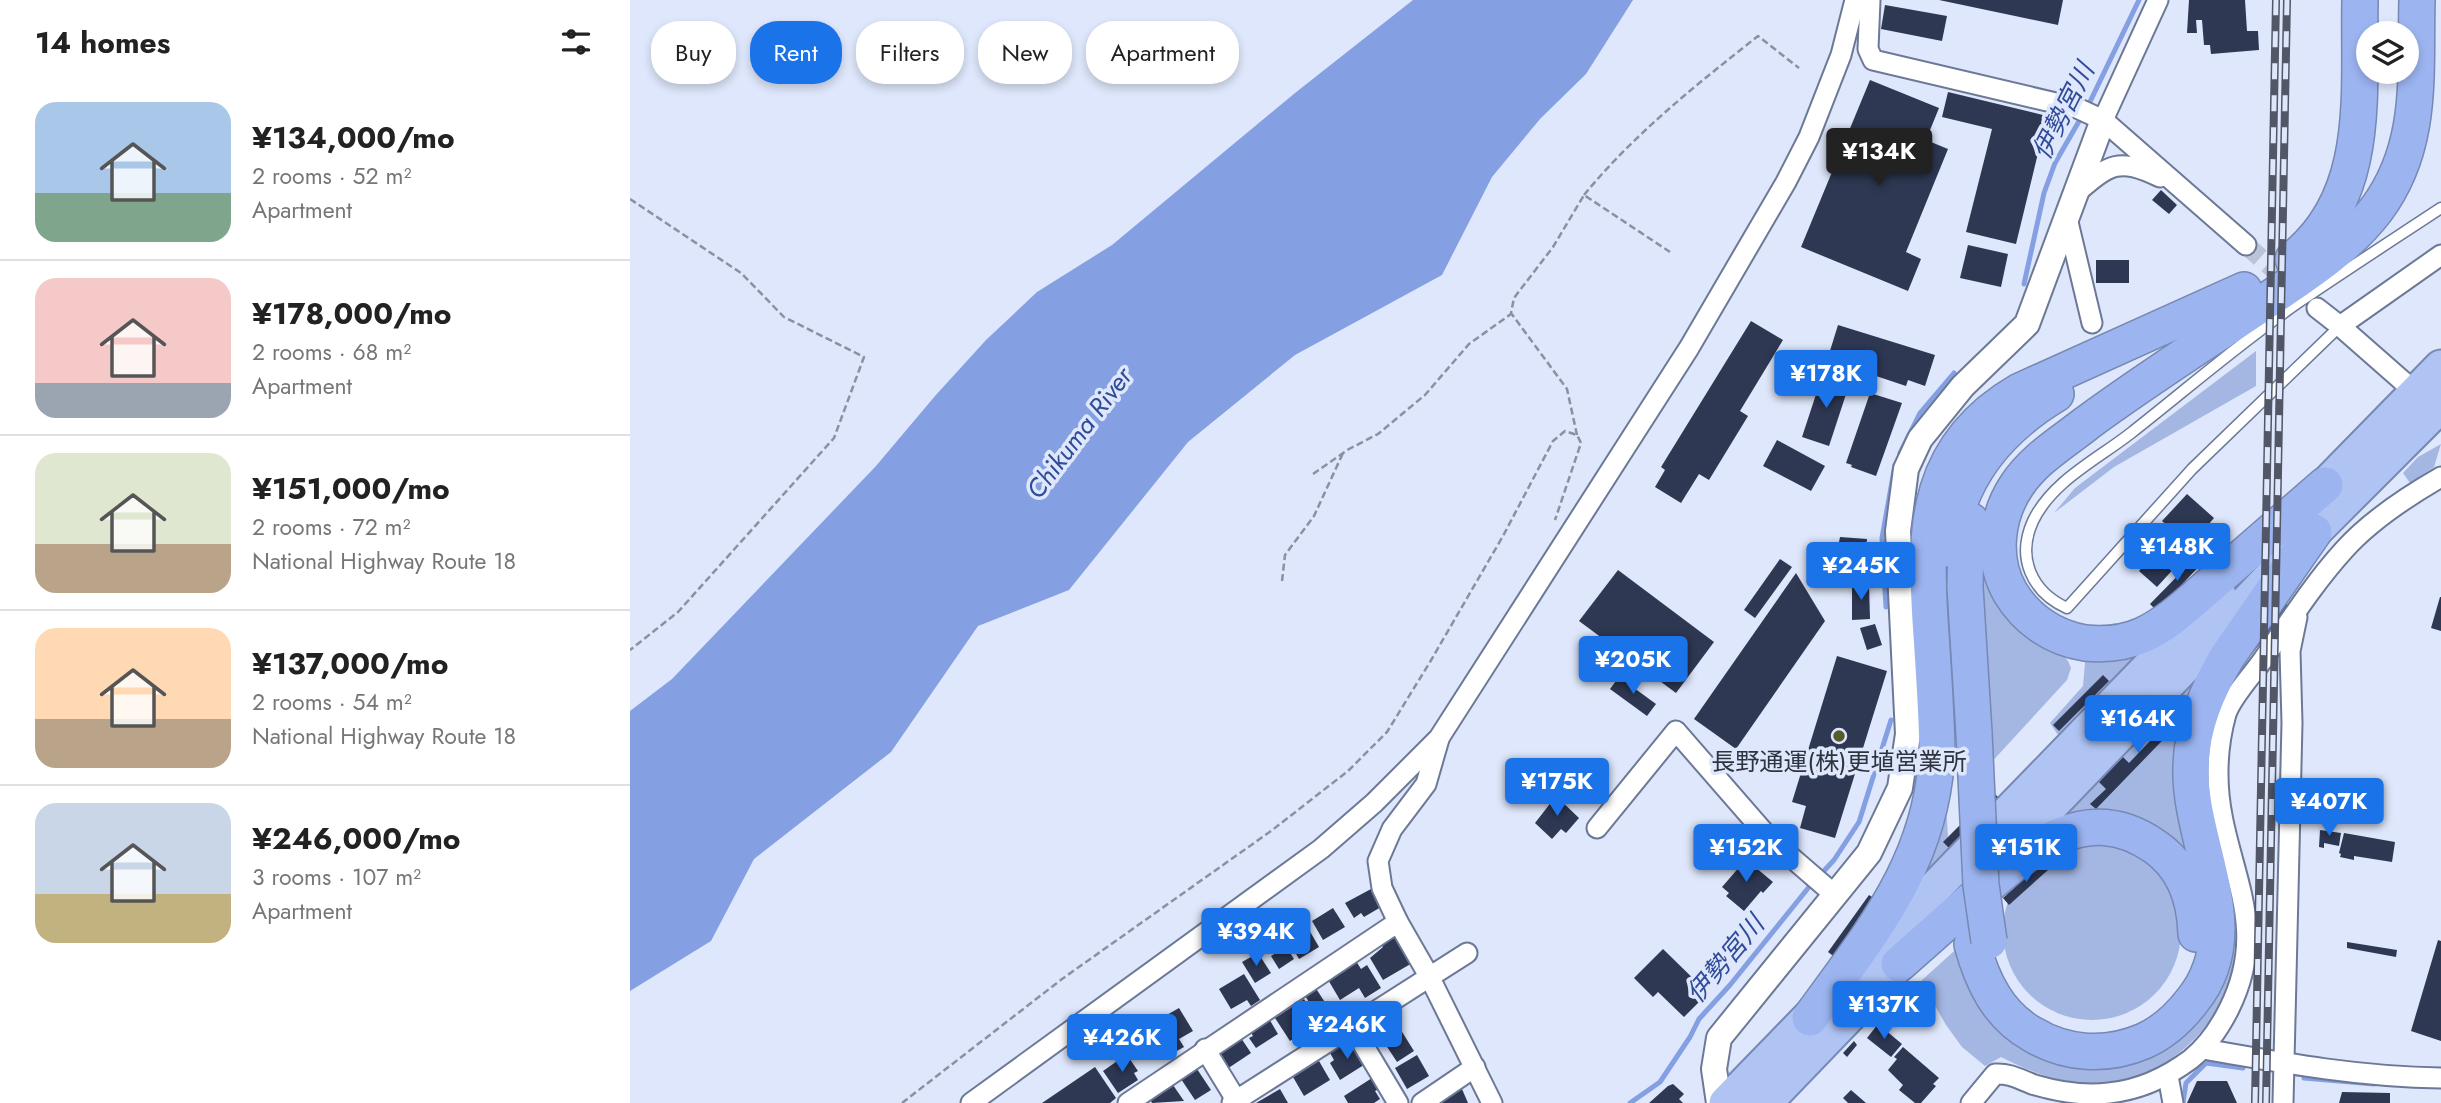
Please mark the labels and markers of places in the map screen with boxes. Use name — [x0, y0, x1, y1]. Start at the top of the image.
pin: ¥134K — [1830, 128, 1928, 188]
pin: ¥178K — [1777, 350, 1875, 410]
pin: ¥148K — [2128, 524, 2226, 583]
pin: ¥245K — [1812, 542, 1910, 602]
pin: ¥205K — [1584, 636, 1682, 696]
pin: ¥164K — [2089, 696, 2187, 755]
marker: 長野通運(株)更埴営業所 — [1831, 728, 1847, 744]
place label: 長野通運(株)更埴営業所 — [1712, 744, 1966, 779]
pin: ¥175K — [1508, 758, 1606, 818]
pin: ¥407K — [2280, 778, 2378, 838]
pin: ¥152K — [1697, 824, 1795, 884]
pin: ¥151K — [1977, 824, 2075, 884]
pin: ¥394K — [1207, 908, 1305, 968]
pin: ¥137K — [1835, 982, 1933, 1041]
pin: ¥246K — [1298, 1002, 1396, 1061]
pin: ¥426K — [1073, 1014, 1171, 1074]

